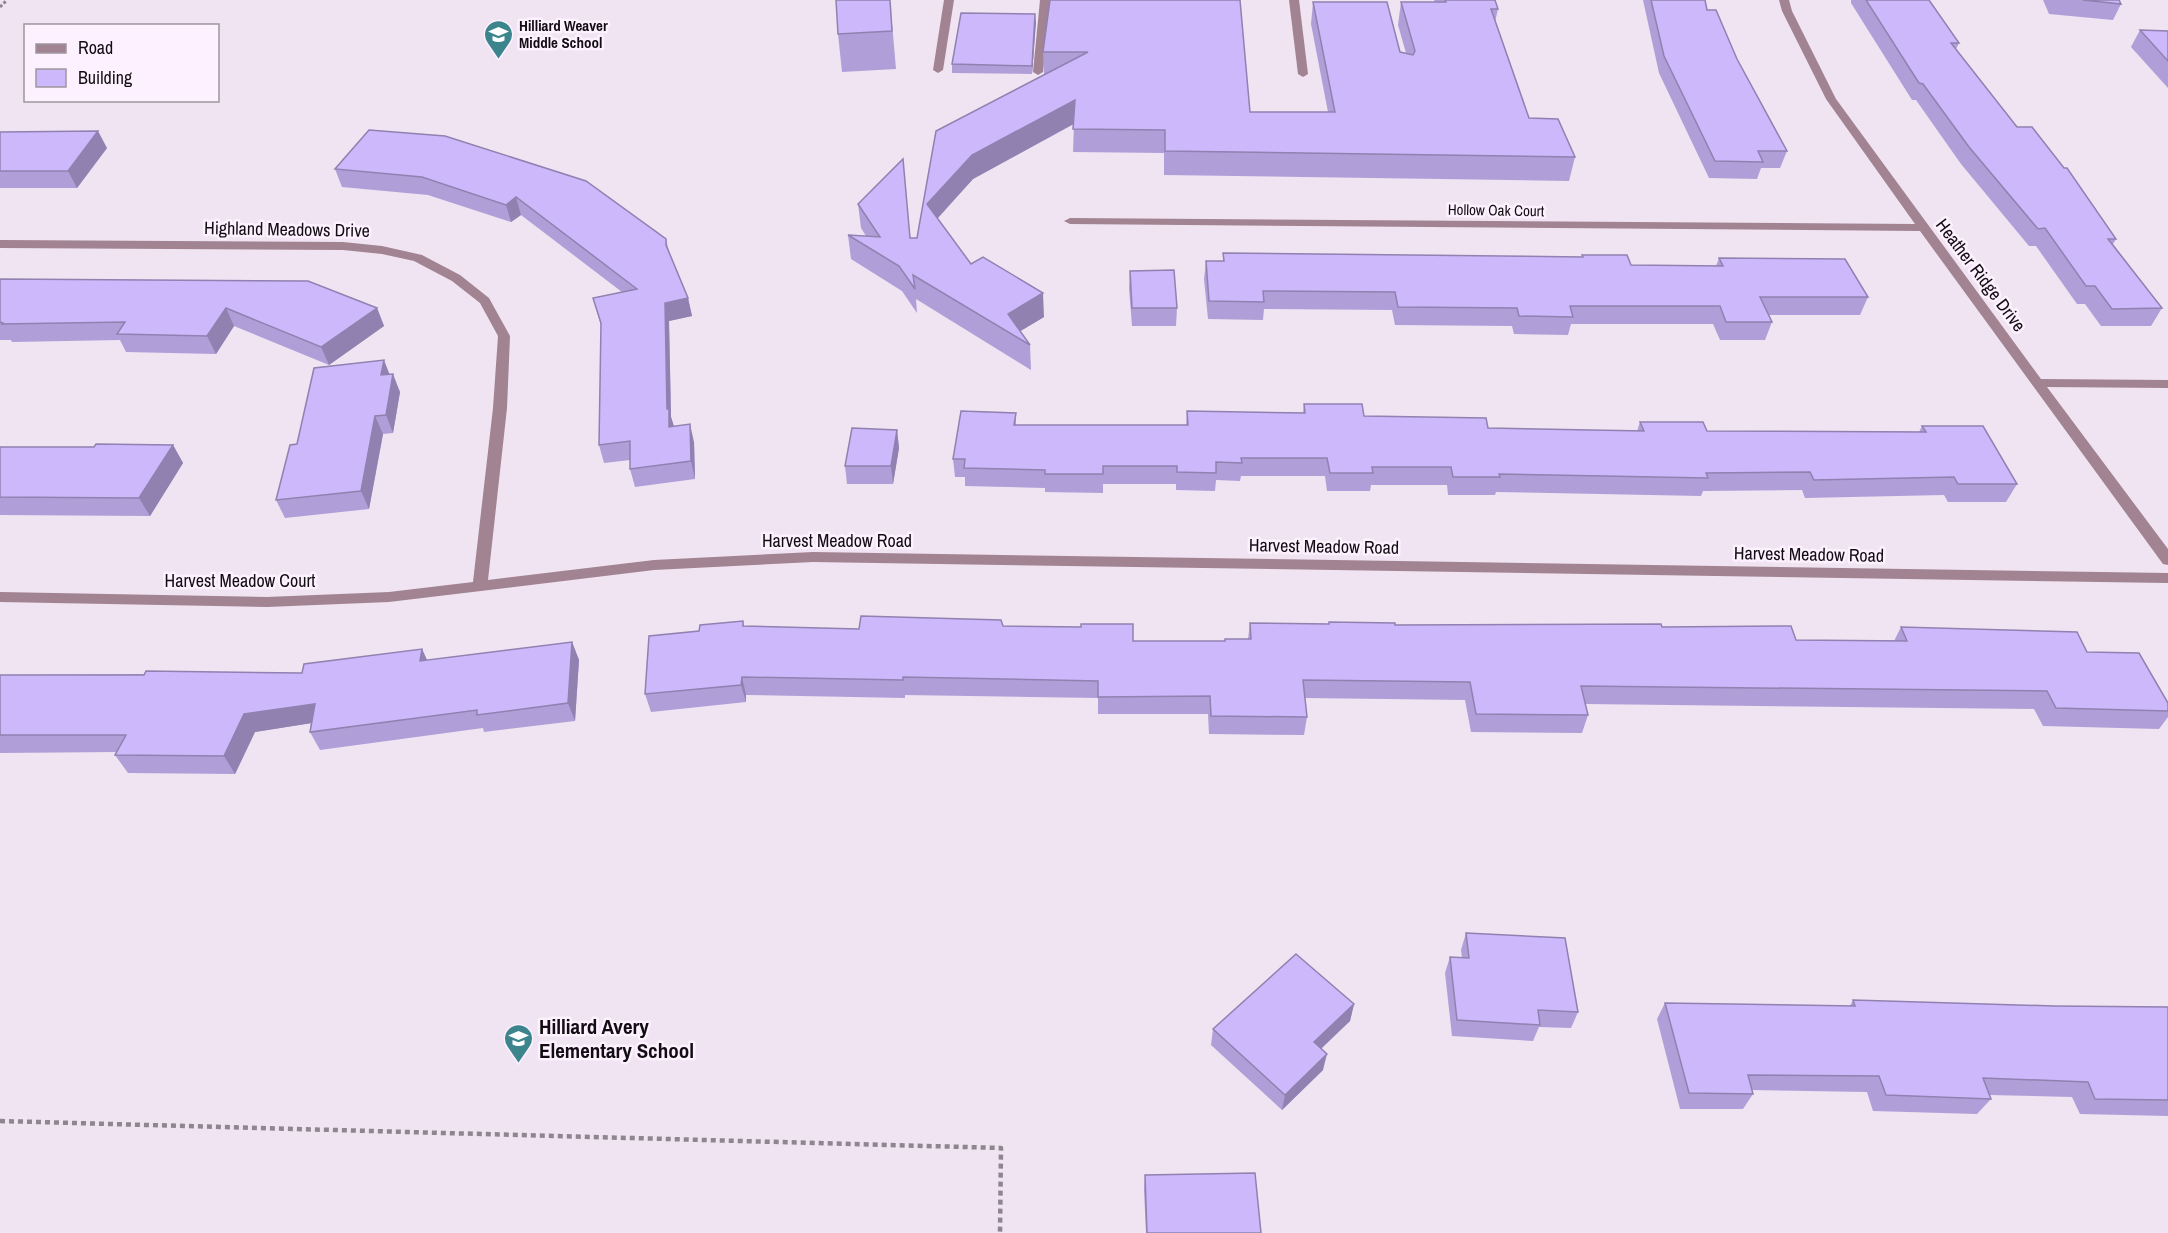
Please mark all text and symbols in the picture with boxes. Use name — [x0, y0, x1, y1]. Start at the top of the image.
place label: Hilliard Weaver Middle School — [519, 15, 608, 53]
school or university icon: Hilliard Weaver Middle School — [482, 18, 514, 60]
legend — [24, 24, 219, 102]
text: Road — [78, 35, 113, 60]
text: Building — [78, 65, 133, 90]
street label: Hollow Oak Court — [1448, 199, 1545, 221]
street label: Heather Ridge Drive — [1930, 213, 2032, 337]
street label: Highland Meadows Drive — [204, 215, 370, 243]
street label: Harvest Meadow Road — [762, 528, 912, 553]
street label: Harvest Meadow Road — [1249, 532, 1399, 560]
street label: Harvest Meadow Road — [1734, 540, 1884, 568]
street label: Harvest Meadow Court — [165, 568, 315, 593]
place label: Hilliard Avery Elementary School — [539, 1012, 694, 1065]
school or university icon: Hilliard Avery Elementary School — [502, 1022, 534, 1064]

